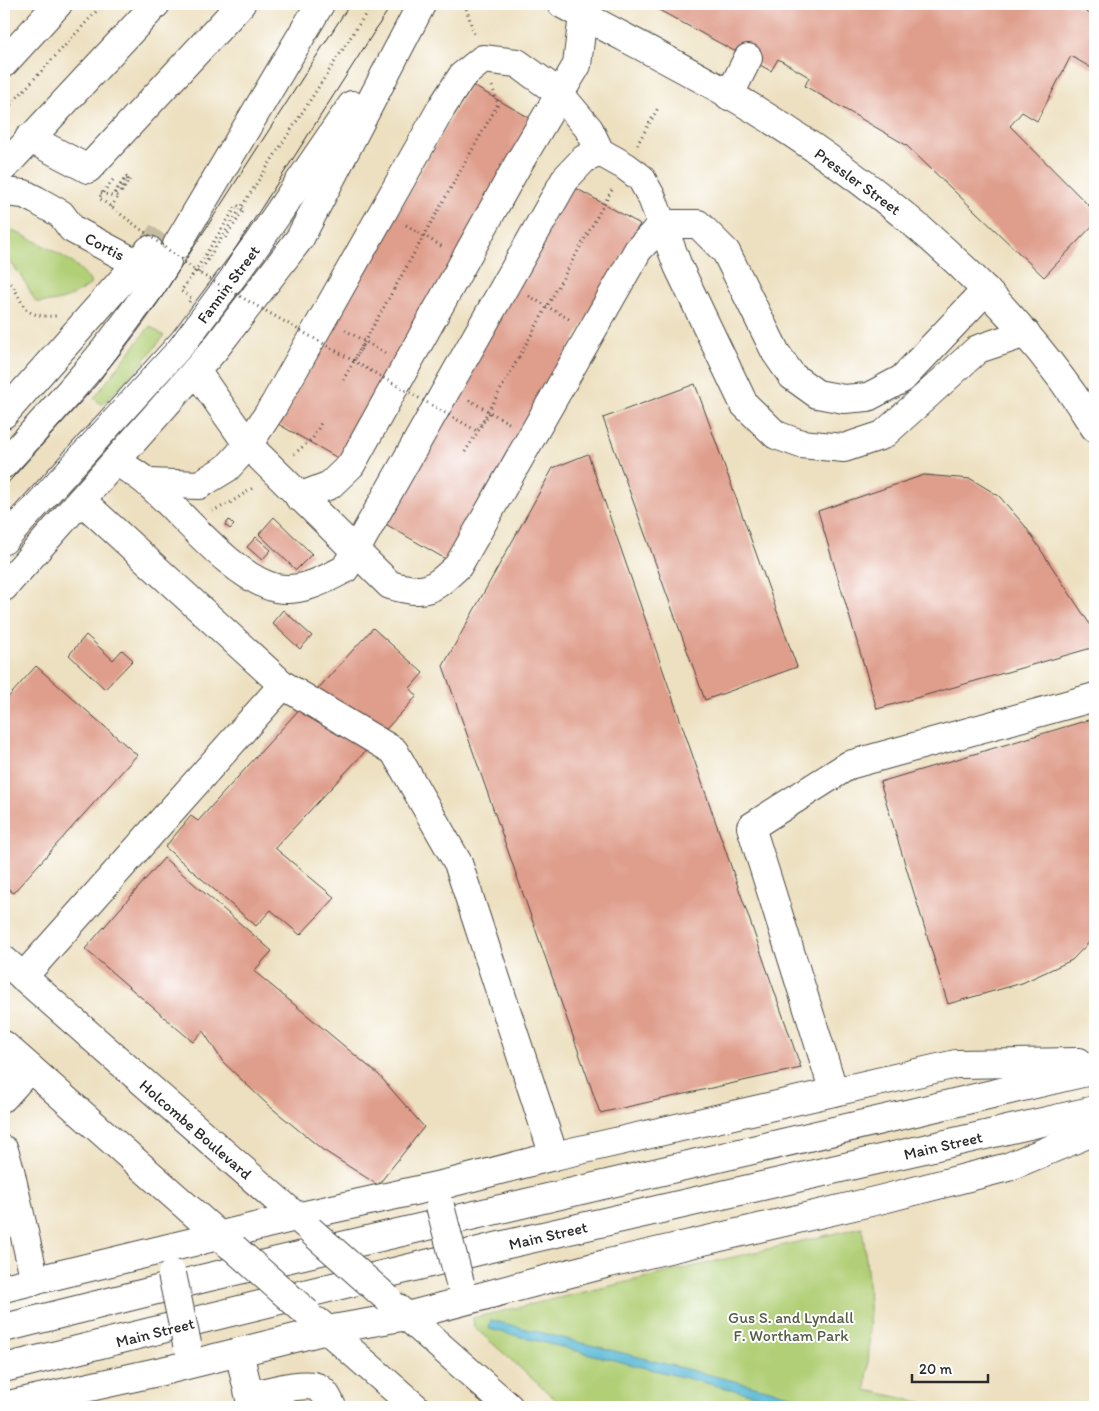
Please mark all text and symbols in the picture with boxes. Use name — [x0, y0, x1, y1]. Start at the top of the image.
street label: Pressler Street — [811, 144, 905, 219]
street label: Cortis — [82, 228, 128, 265]
street label: Fannin Street — [193, 242, 264, 327]
street label: Holcombe Boulevard — [136, 1075, 256, 1184]
street label: Main Street — [902, 1127, 984, 1164]
street label: Main Street — [507, 1217, 589, 1254]
park label: Gus S. and Lyndall F. Wortham Park — [728, 1308, 854, 1345]
street label: Main Street — [114, 1314, 196, 1351]
scale bar — [912, 1351, 988, 1383]
text: 20 m — [919, 1360, 953, 1378]

